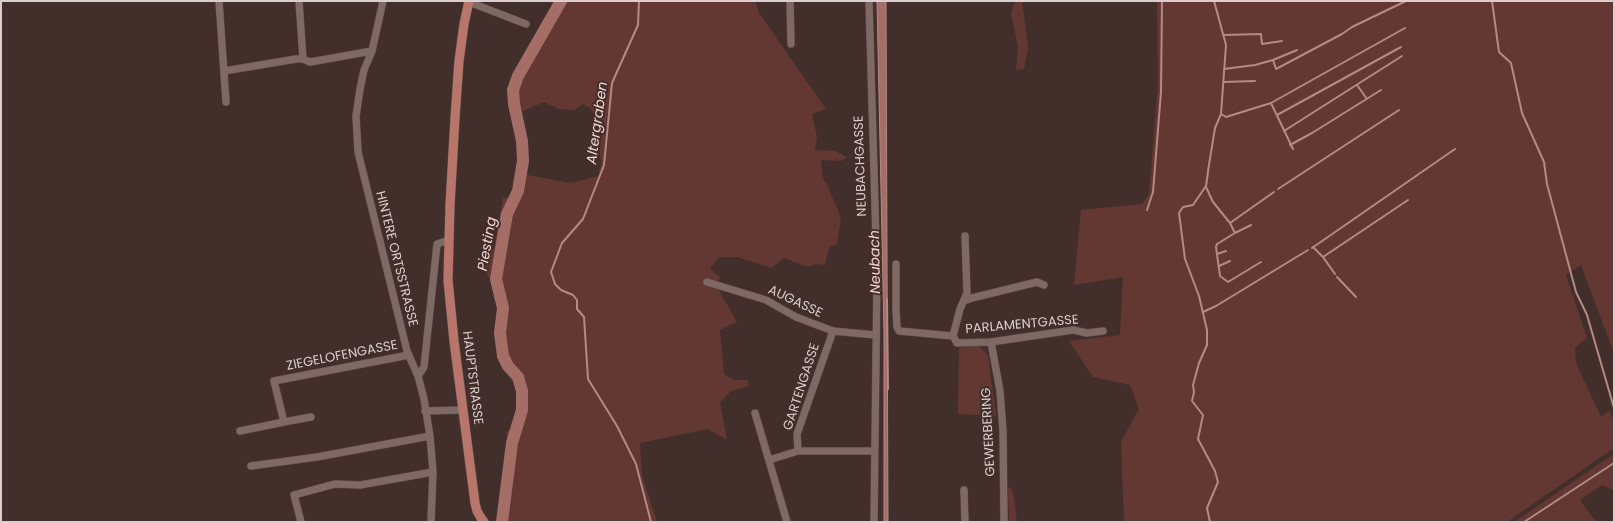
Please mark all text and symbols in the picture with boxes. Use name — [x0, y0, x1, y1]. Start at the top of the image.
water label: Altergraben — [584, 81, 612, 165]
street label: NEUBACHGASSE — [851, 115, 871, 217]
street label: HINTERE ORTSSTRASSE — [372, 190, 420, 328]
water label: Piesting — [475, 216, 501, 272]
water label: Neubach — [867, 230, 885, 294]
street label: AUGASSE — [765, 283, 825, 321]
street label: PARLAMENTGASSE — [965, 312, 1079, 338]
street label: HAUPTSTRASSE — [459, 330, 485, 426]
street label: ZIEGELOFENGASSE — [285, 338, 399, 374]
street label: GARTENGASSE — [781, 342, 823, 432]
street label: GEWERBERING — [979, 387, 999, 477]

